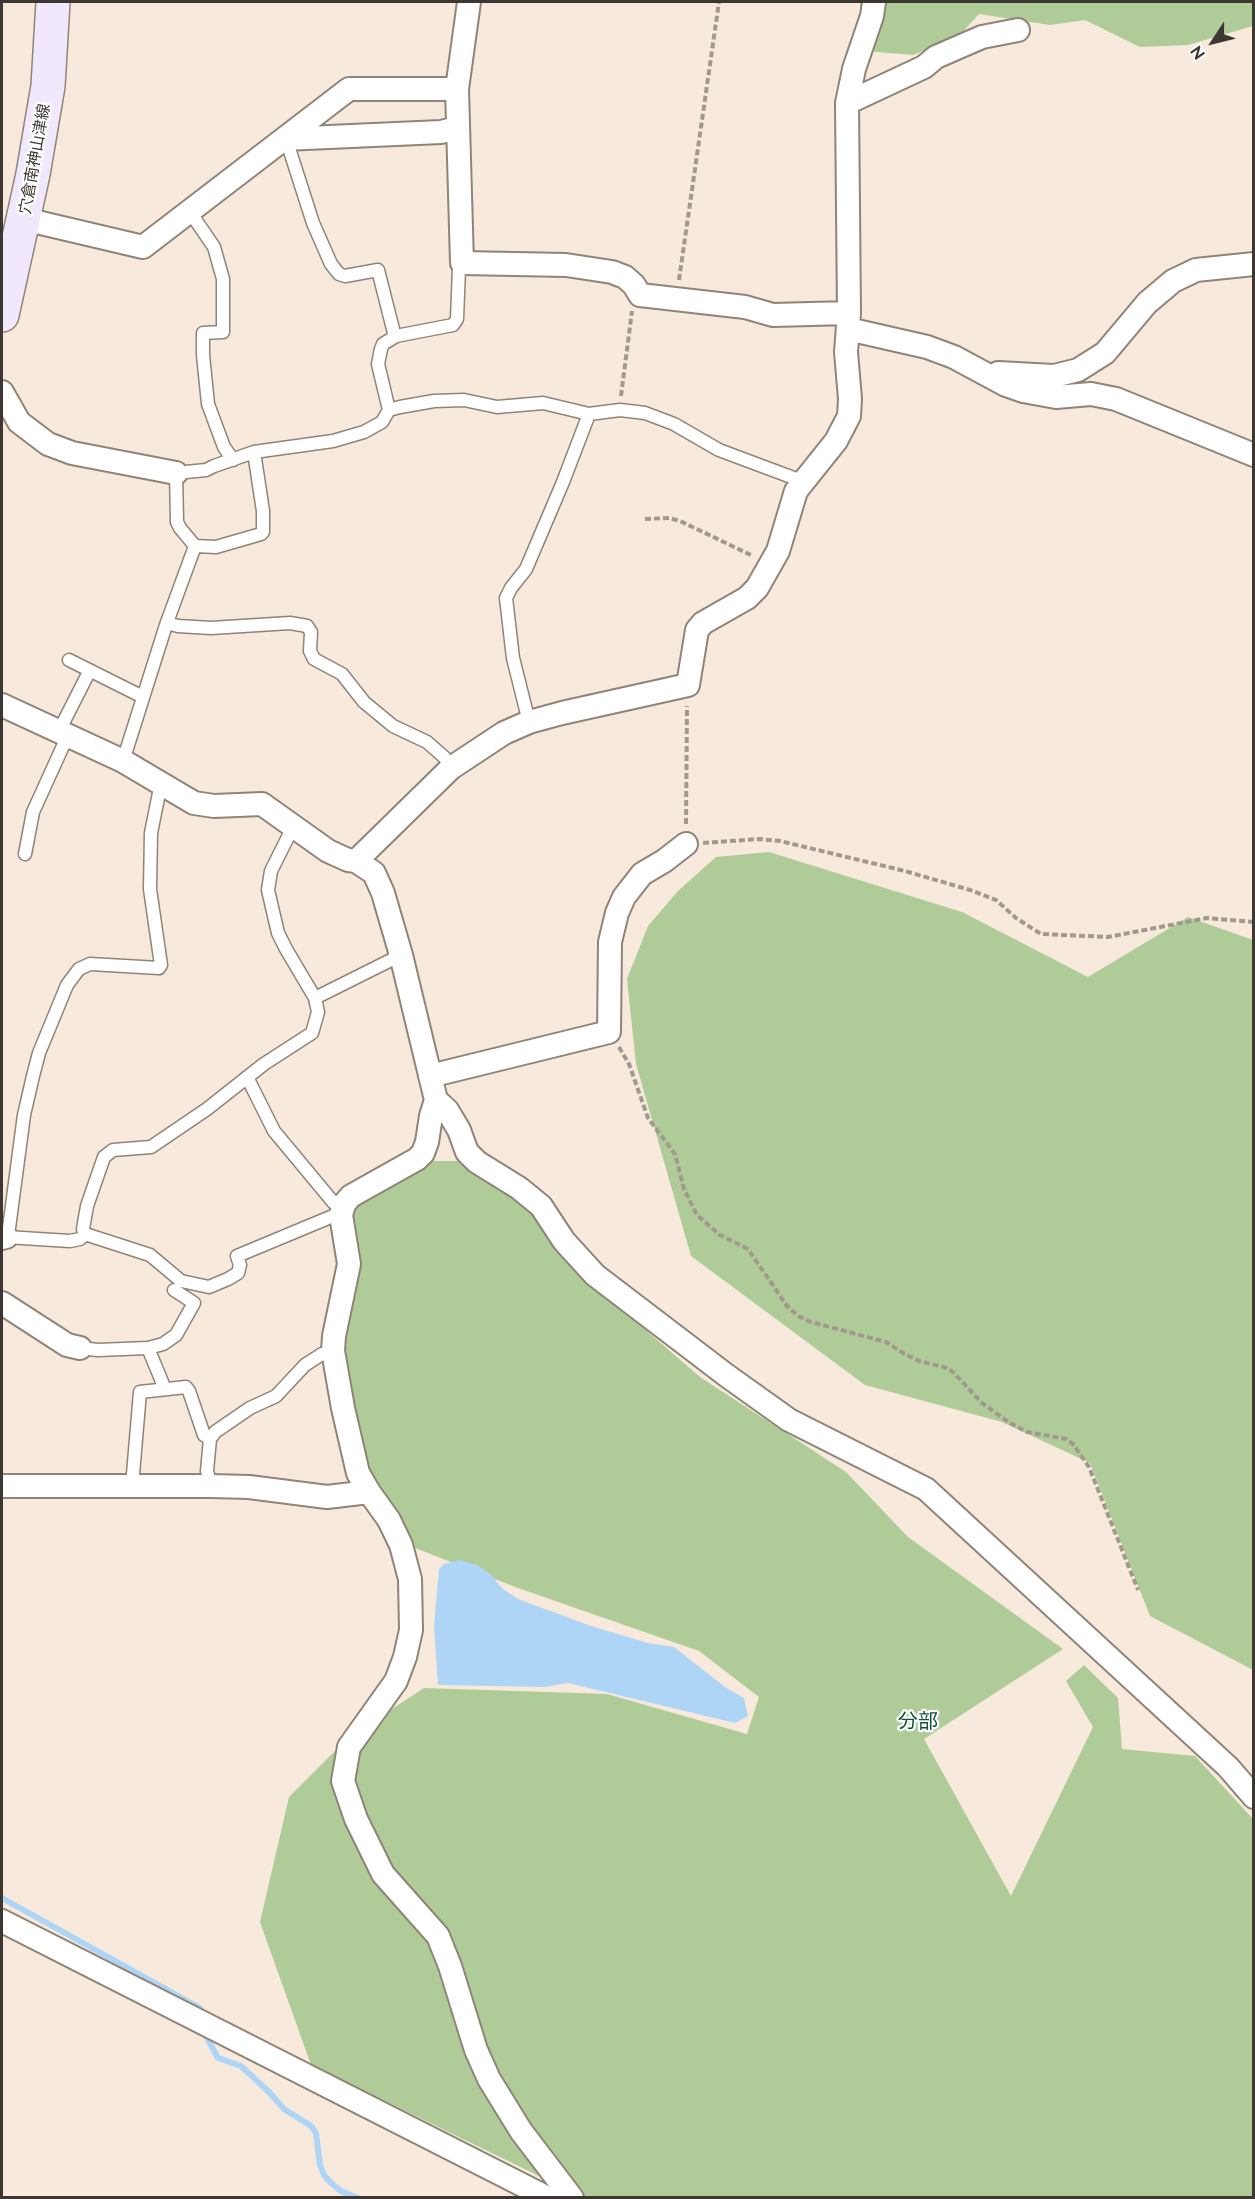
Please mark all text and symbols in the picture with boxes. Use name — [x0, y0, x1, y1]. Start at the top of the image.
north arrow — [1183, 12, 1243, 72]
text: N — [1187, 42, 1209, 63]
street label: 穴倉南神山津線 — [16, 102, 54, 216]
district label: 分部 — [898, 1710, 938, 1734]

